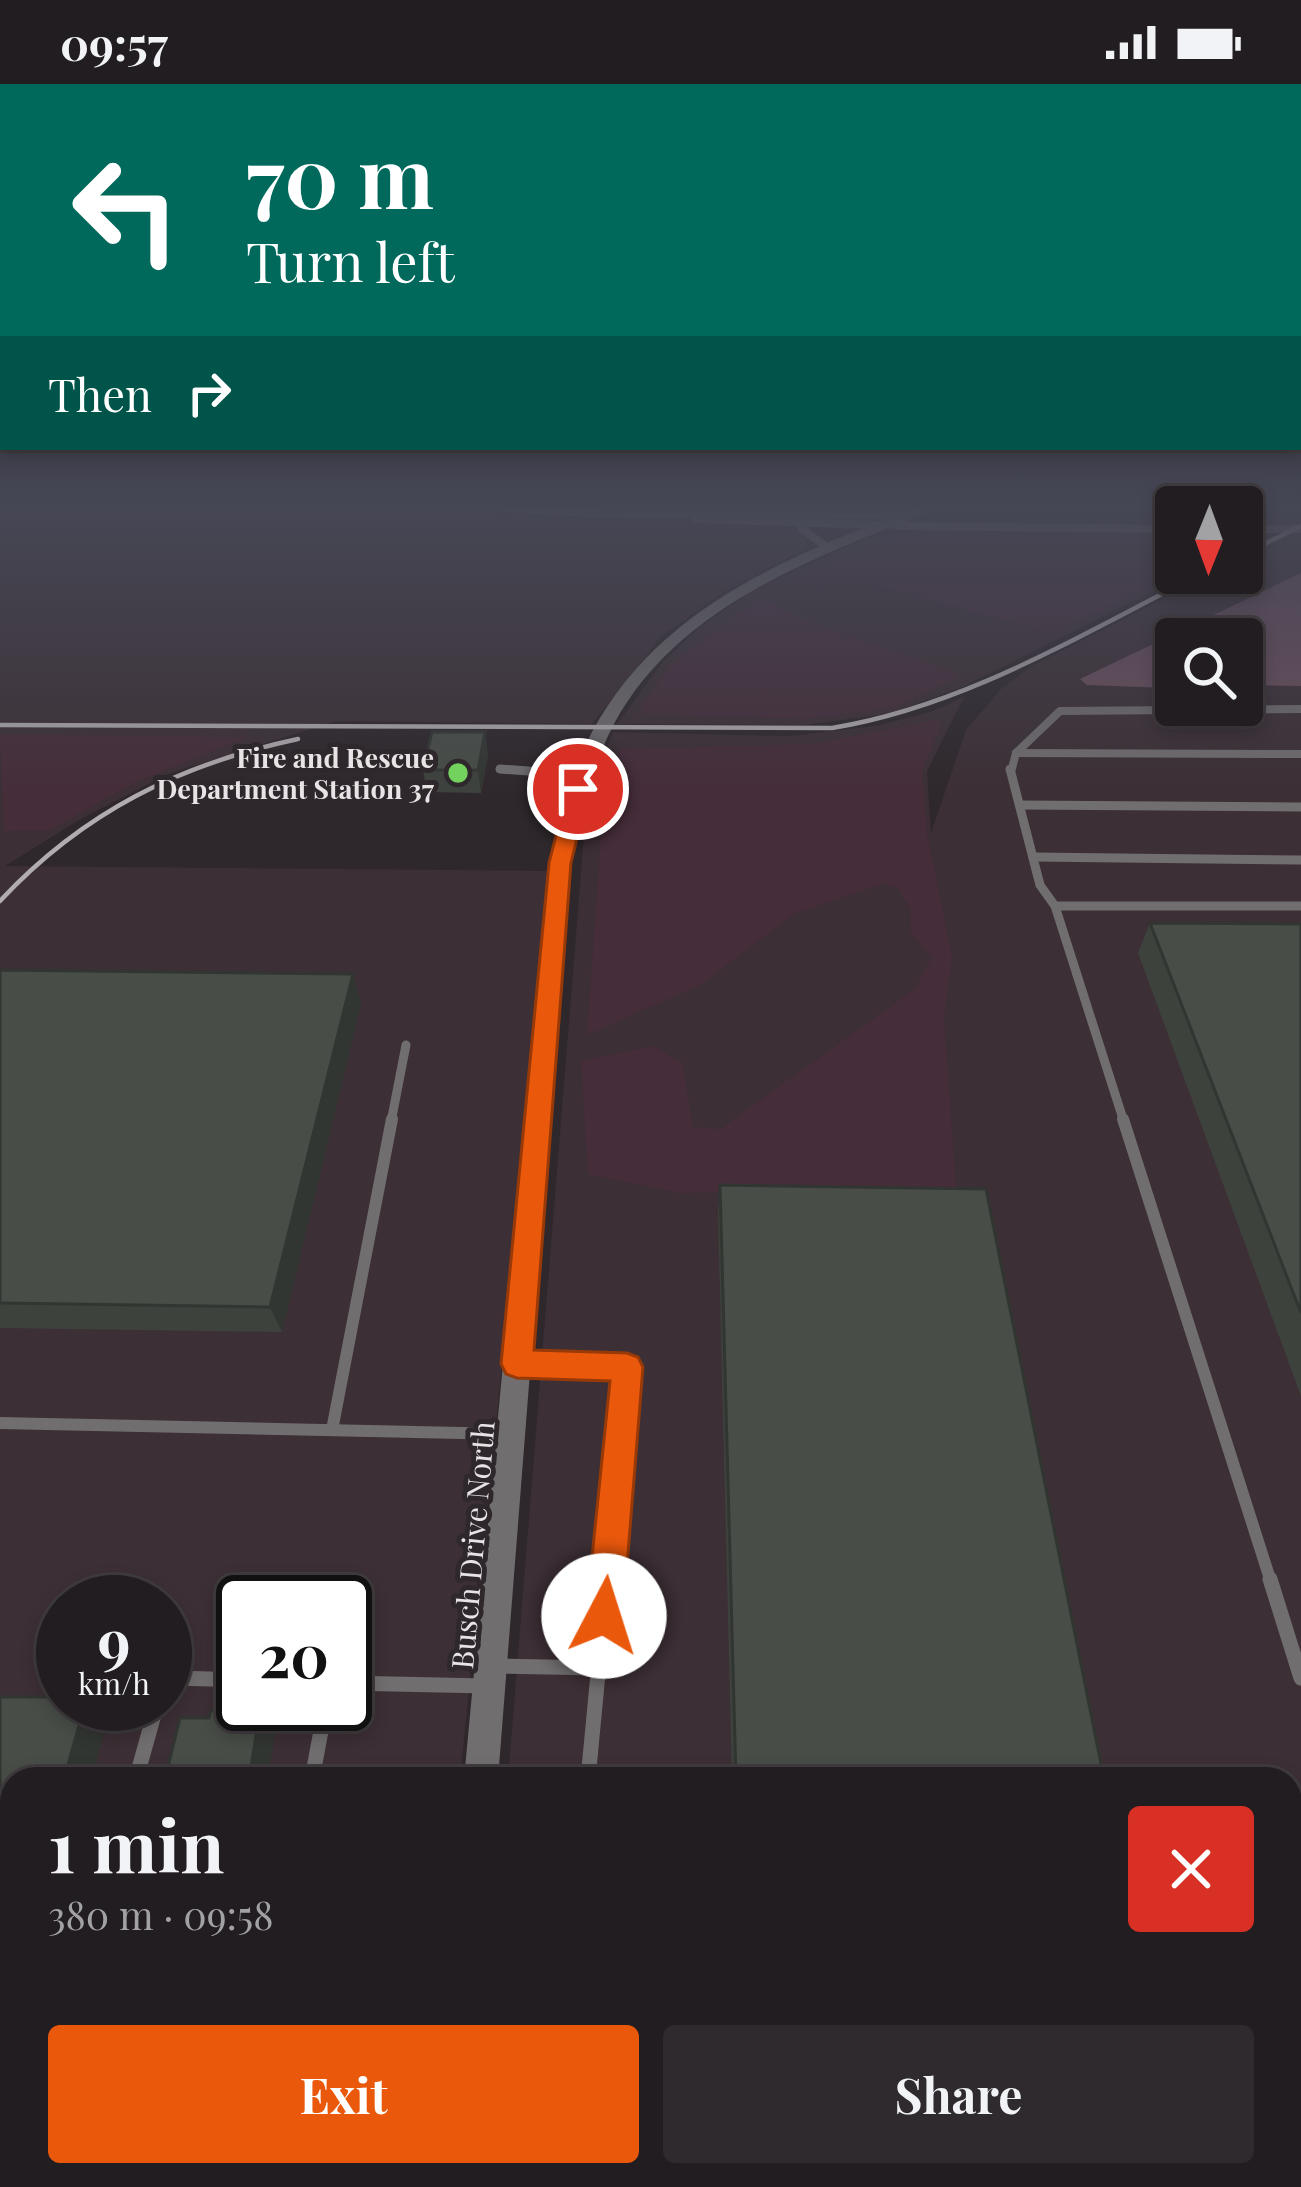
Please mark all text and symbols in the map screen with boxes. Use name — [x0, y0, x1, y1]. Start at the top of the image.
text: 09:57 — [60, 12, 168, 72]
text: 70 m — [246, 118, 434, 230]
icon: left — [48, 132, 204, 288]
text: Turn left — [246, 225, 455, 297]
icon: right — [176, 360, 242, 426]
text: Then — [48, 363, 152, 423]
north arrow — [1155, 486, 1263, 594]
map controls — [1155, 486, 1263, 726]
button: search — [1155, 618, 1263, 726]
pin — [527, 738, 629, 840]
place label: Fire and Rescue Department Station 37 — [156, 739, 435, 806]
icon: arrive — [545, 756, 611, 822]
marker: Fire and Rescue Department Station 37 — [445, 760, 471, 786]
street label: Busch Drive North — [441, 1419, 503, 1671]
position arrow — [541, 1553, 667, 1679]
speed limit sign: 20 — [216, 1575, 372, 1731]
text: 9 — [97, 1598, 131, 1678]
text: km/h — [78, 1663, 150, 1703]
text: 1 min — [48, 1795, 224, 1891]
button: close — [1128, 1806, 1254, 1932]
text: 380 m · 09:58 — [48, 1888, 273, 1940]
button: Exit — [48, 2025, 639, 2163]
button: Share — [663, 2025, 1254, 2163]

